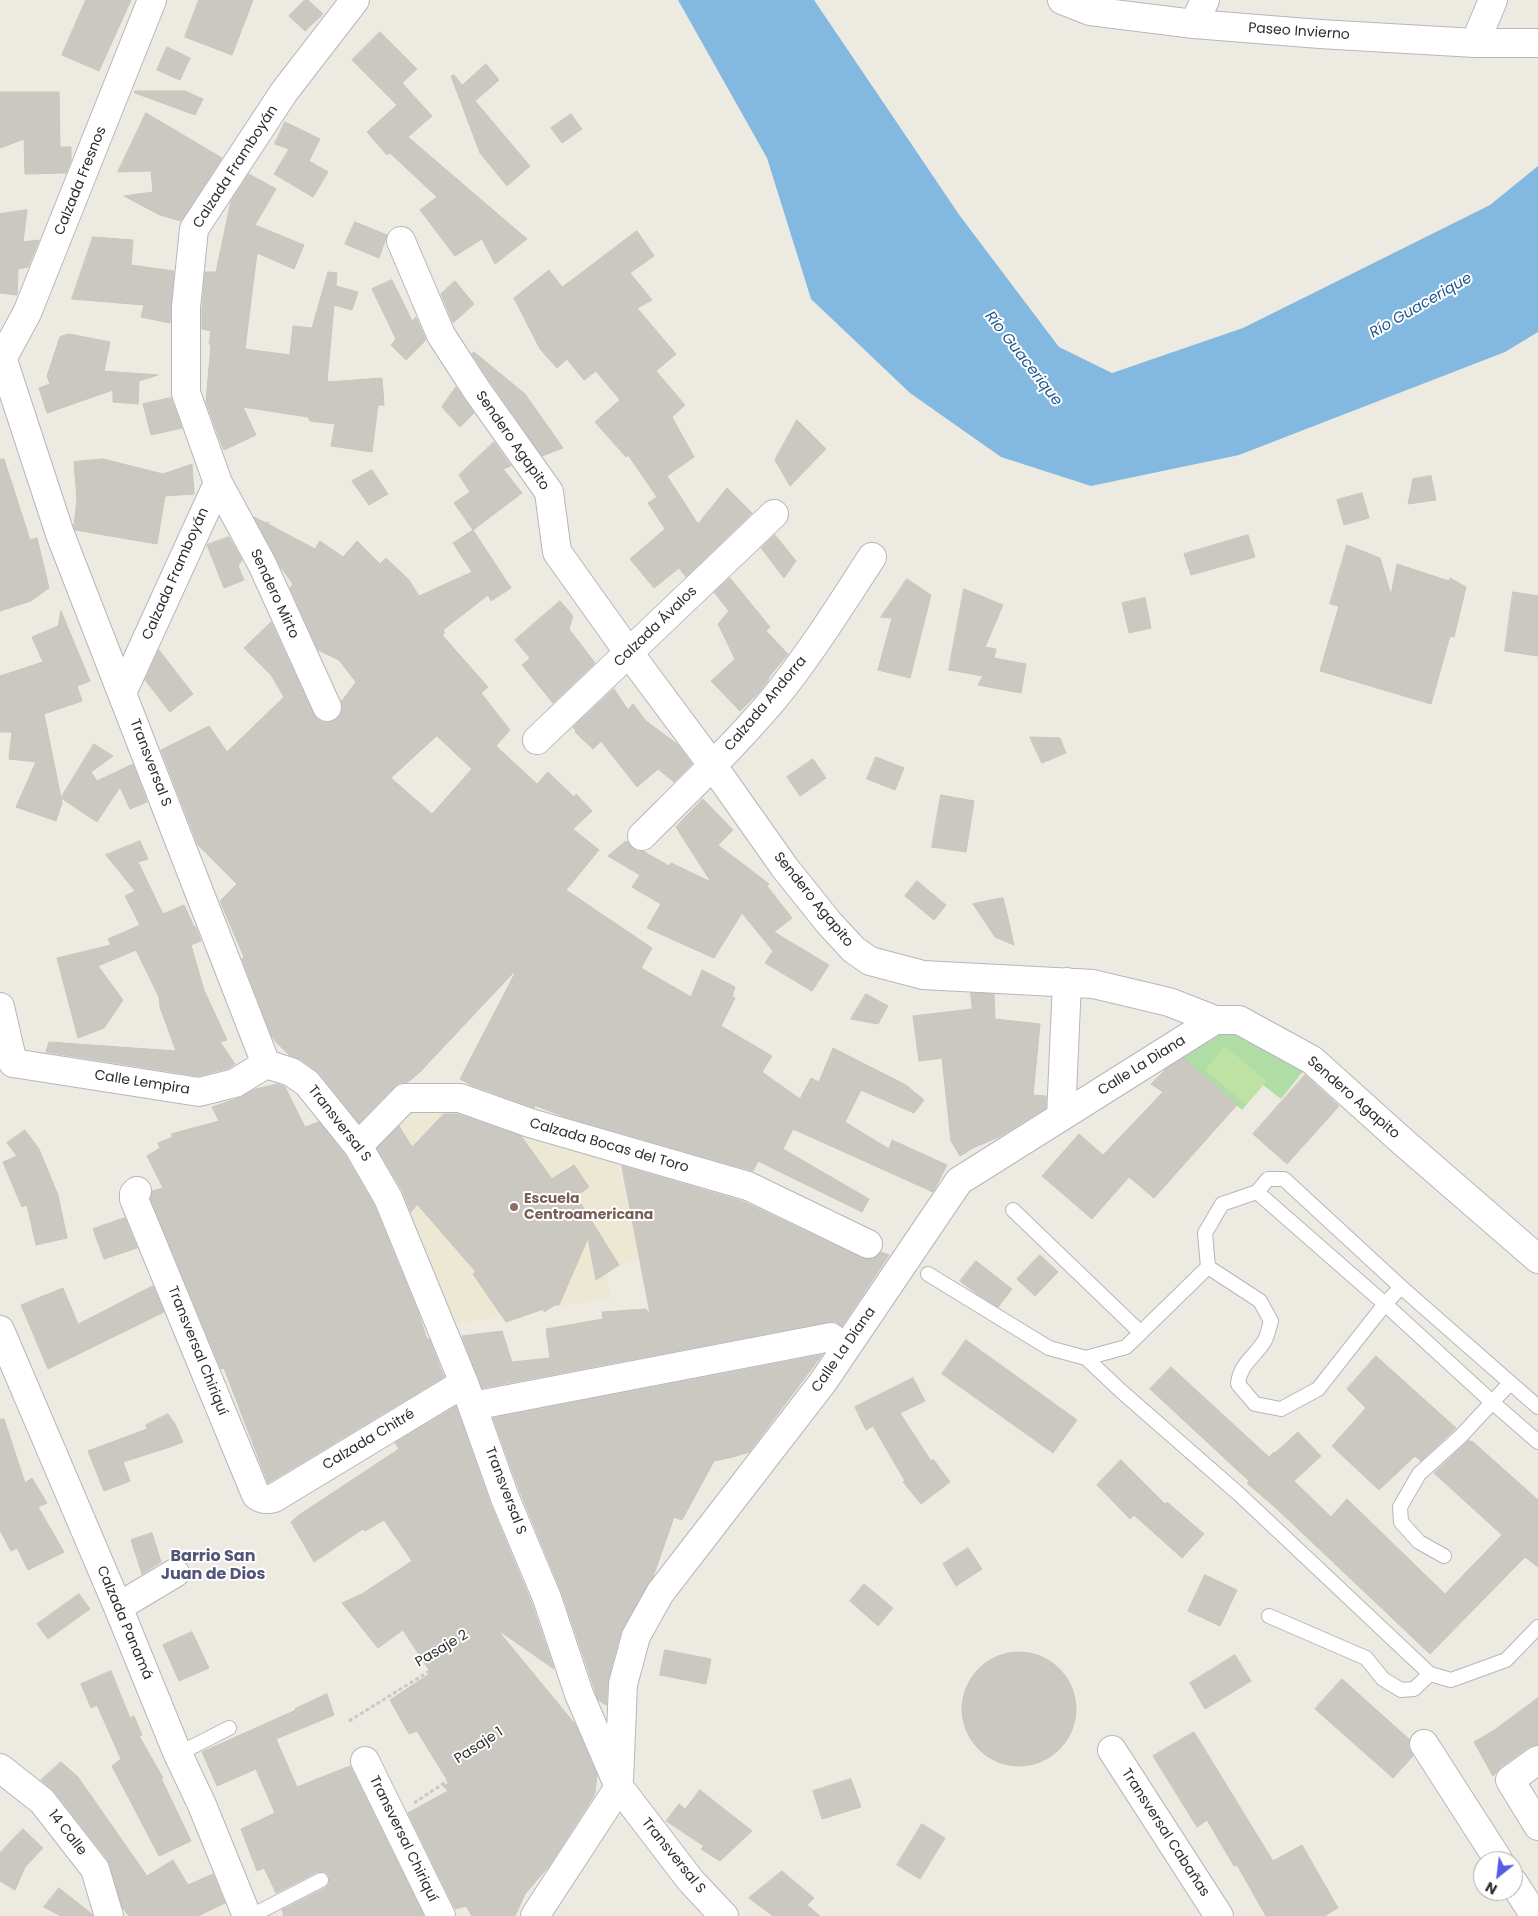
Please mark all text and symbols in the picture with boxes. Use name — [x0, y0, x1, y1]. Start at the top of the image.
street label: Paseo Invierno — [1248, 20, 1350, 44]
street label: Calzada Framboyán — [190, 102, 282, 232]
street label: Calzada Fresnos — [52, 124, 110, 238]
water label: Río Guacerique — [1367, 269, 1475, 343]
water label: Río Guacerique — [981, 308, 1065, 410]
street label: Sendero Agapito — [471, 388, 553, 494]
street label: Calzada Framboyán — [139, 505, 213, 643]
street label: Sendero Mirto — [246, 547, 302, 641]
street label: Calzada Ávalos — [611, 583, 701, 671]
street label: Calzada Andorra — [721, 653, 811, 755]
street label: Transversal S — [126, 717, 174, 809]
street label: Sendero Agapito — [770, 849, 856, 951]
street label: Calle La Diana — [1095, 1032, 1189, 1100]
street label: Sendero Agapito — [1303, 1053, 1403, 1143]
street label: Calle Lempira — [93, 1067, 191, 1099]
street label: Transversal S — [304, 1082, 374, 1166]
street label: Calzada Bocas del Toro — [527, 1115, 691, 1177]
place label: Escuela Centroamericana — [524, 1191, 653, 1224]
marker: Escuela Centroamericana — [508, 1201, 520, 1213]
street label: Transversal Chiriquí — [163, 1284, 231, 1418]
street label: Calle La Diana — [808, 1304, 880, 1396]
street label: Calzada Chitré — [320, 1406, 418, 1474]
street label: Transversal S — [481, 1445, 529, 1537]
district label: Barrio San Juan de Dios — [161, 1547, 265, 1585]
street label: Calzada Panamá — [92, 1564, 156, 1682]
street label: Pasaje 2 — [413, 1627, 471, 1671]
street label: Pasaje 1 — [451, 1724, 507, 1768]
street label: Transversal Cabañas — [1117, 1766, 1213, 1900]
street label: Transversal Chiriquí — [365, 1773, 441, 1905]
street label: 14 Calle — [44, 1807, 90, 1859]
street label: Transversal S — [637, 1815, 709, 1897]
north arrow — [1473, 1851, 1523, 1901]
text: N — [1482, 1877, 1501, 1900]

